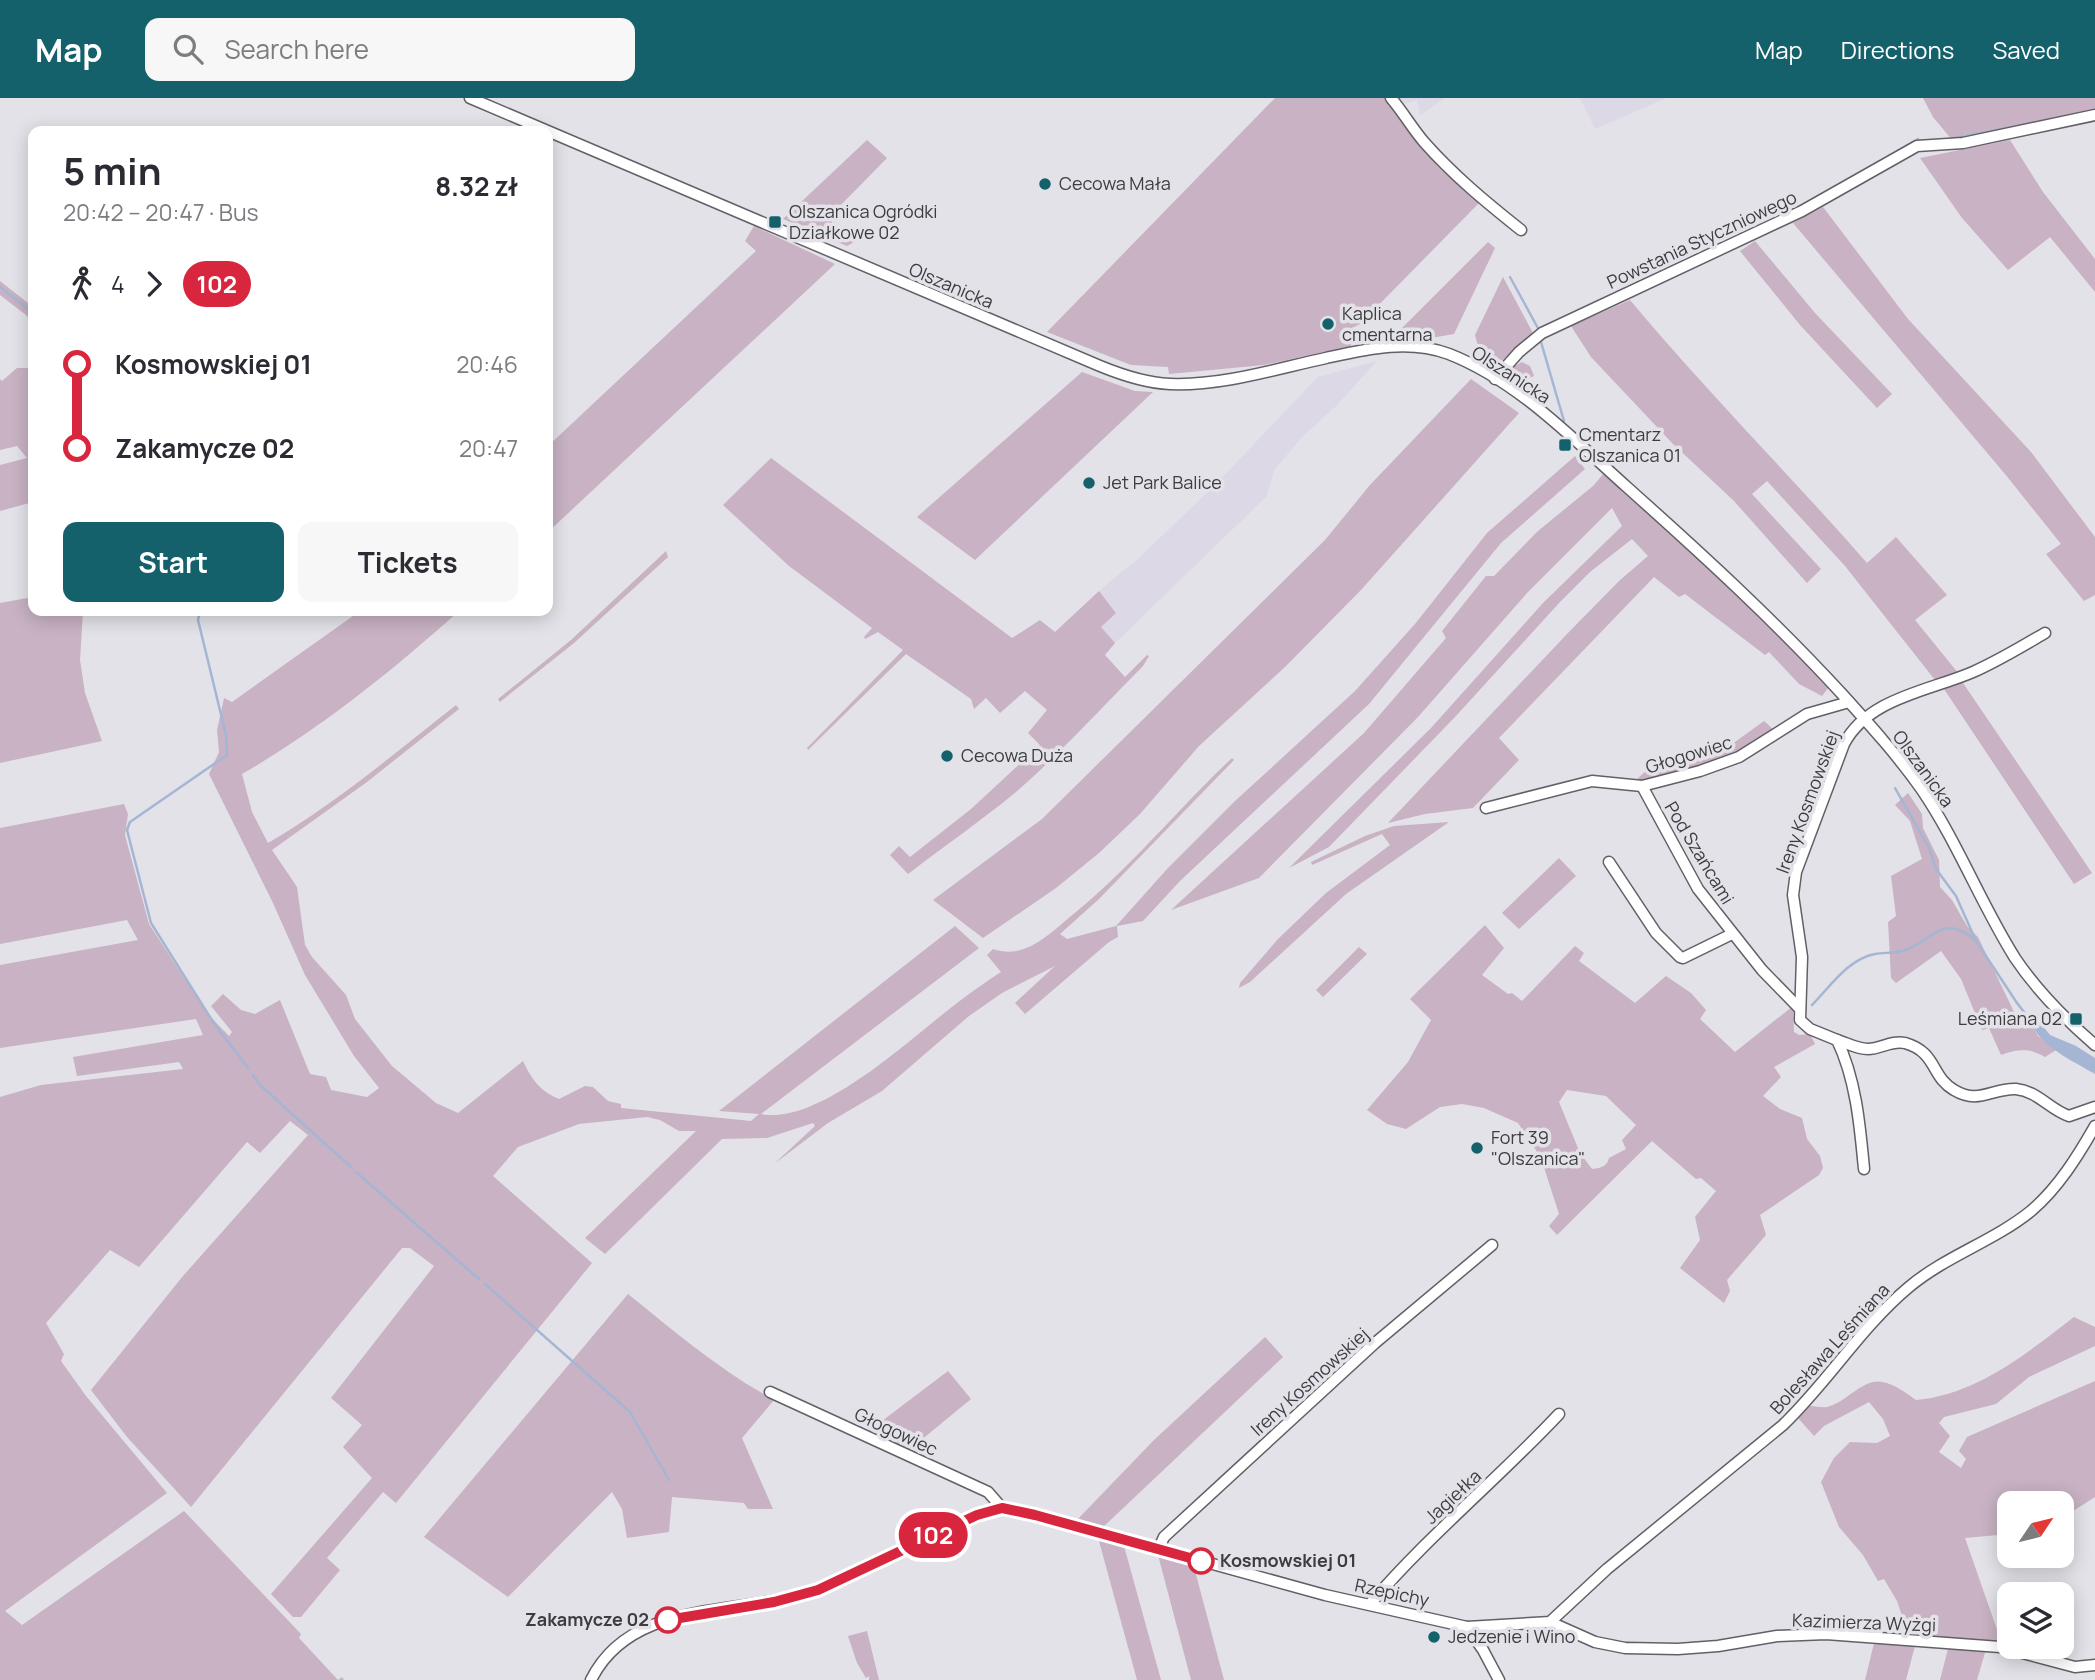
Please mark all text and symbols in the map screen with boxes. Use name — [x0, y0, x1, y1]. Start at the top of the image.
search box — [145, 18, 635, 81]
text: Map — [35, 27, 103, 72]
icon: search — [169, 30, 207, 68]
text: Search here — [225, 31, 369, 67]
text: Map — [1755, 33, 1803, 66]
text: Directions — [1841, 33, 1954, 66]
text: Saved — [1992, 33, 2060, 66]
text: 5 min — [63, 144, 161, 196]
text: 8.32 zł — [435, 168, 518, 204]
place label: Cecowa Mała — [1059, 171, 1171, 195]
marker: Cecowa Mała — [1037, 176, 1053, 192]
street label: Powstania Styczniowego — [1603, 185, 1800, 294]
text: 20:42 – 20:47 · Bus — [63, 196, 259, 228]
place label: Olszanica Ogródki Działkowe 02 — [789, 199, 938, 244]
marker: Olszanica Ogródki Działkowe 02 — [767, 214, 783, 230]
street label: Olszanicka — [906, 257, 997, 314]
icon: walk — [63, 265, 101, 303]
icon: forward — [135, 265, 173, 303]
text: 102 — [197, 267, 237, 300]
text: 4 — [111, 268, 125, 300]
place label: Kaplica cmentarna — [1342, 301, 1433, 346]
marker: Kaplica cmentarna — [1320, 316, 1336, 332]
street label: Olszanicka — [1467, 340, 1556, 409]
text: Kosmowskiej 01 — [115, 346, 312, 382]
text: 20:46 — [456, 348, 518, 380]
place label: Cmentarz Olszanica 01 — [1579, 422, 1681, 467]
text: Zakamycze 02 — [115, 430, 294, 466]
text: 20:47 — [459, 432, 518, 464]
marker: Cmentarz Olszanica 01 — [1557, 437, 1573, 453]
place label: Jet Park Balice — [1103, 470, 1222, 494]
marker: Jet Park Balice — [1081, 475, 1097, 491]
button: Start — [63, 522, 284, 602]
button: Tickets — [298, 522, 518, 602]
street label: Olszanicka — [1888, 725, 1960, 812]
street label: Ireny Kosmowskiej — [1770, 727, 1844, 877]
street label: Głogowiec — [1643, 730, 1735, 779]
place label: Cecowa Duża — [961, 743, 1073, 767]
marker: Cecowa Duża — [939, 748, 955, 764]
street label: Pod Szańcami — [1660, 797, 1740, 908]
place label: Leśmiana 02 — [1958, 1006, 2062, 1030]
marker: Leśmiana 02 — [2068, 1011, 2084, 1027]
place label: Fort 39 "Olszanica" — [1491, 1125, 1585, 1170]
marker: Fort 39 "Olszanica" — [1469, 1140, 1485, 1156]
street label: Bolesława Leśmiana — [1764, 1278, 1894, 1419]
street label: Ireny Kosmowskiej — [1245, 1322, 1373, 1441]
street label: Głogowiec — [851, 1401, 942, 1461]
street label: Jagiełka — [1419, 1464, 1486, 1529]
north arrow — [1997, 1491, 2074, 1568]
map controls — [1997, 1491, 2074, 1659]
line badge: 102 — [893, 1512, 973, 1558]
text: 102 — [913, 1518, 953, 1551]
marker: Kosmowskiej 01 — [1188, 1548, 1214, 1574]
place label: Kosmowskiej 01 — [1220, 1548, 1356, 1572]
street label: Rzepichy — [1353, 1572, 1432, 1612]
button: layers — [1997, 1582, 2074, 1659]
place label: Zakamycze 02 — [525, 1607, 649, 1631]
marker: Zakamycze 02 — [655, 1607, 681, 1633]
street label: Kazimierza Wyżgi — [1792, 1607, 1937, 1637]
place label: Jedzenie i Wino — [1448, 1624, 1575, 1648]
marker: Jedzenie i Wino — [1426, 1629, 1442, 1645]

